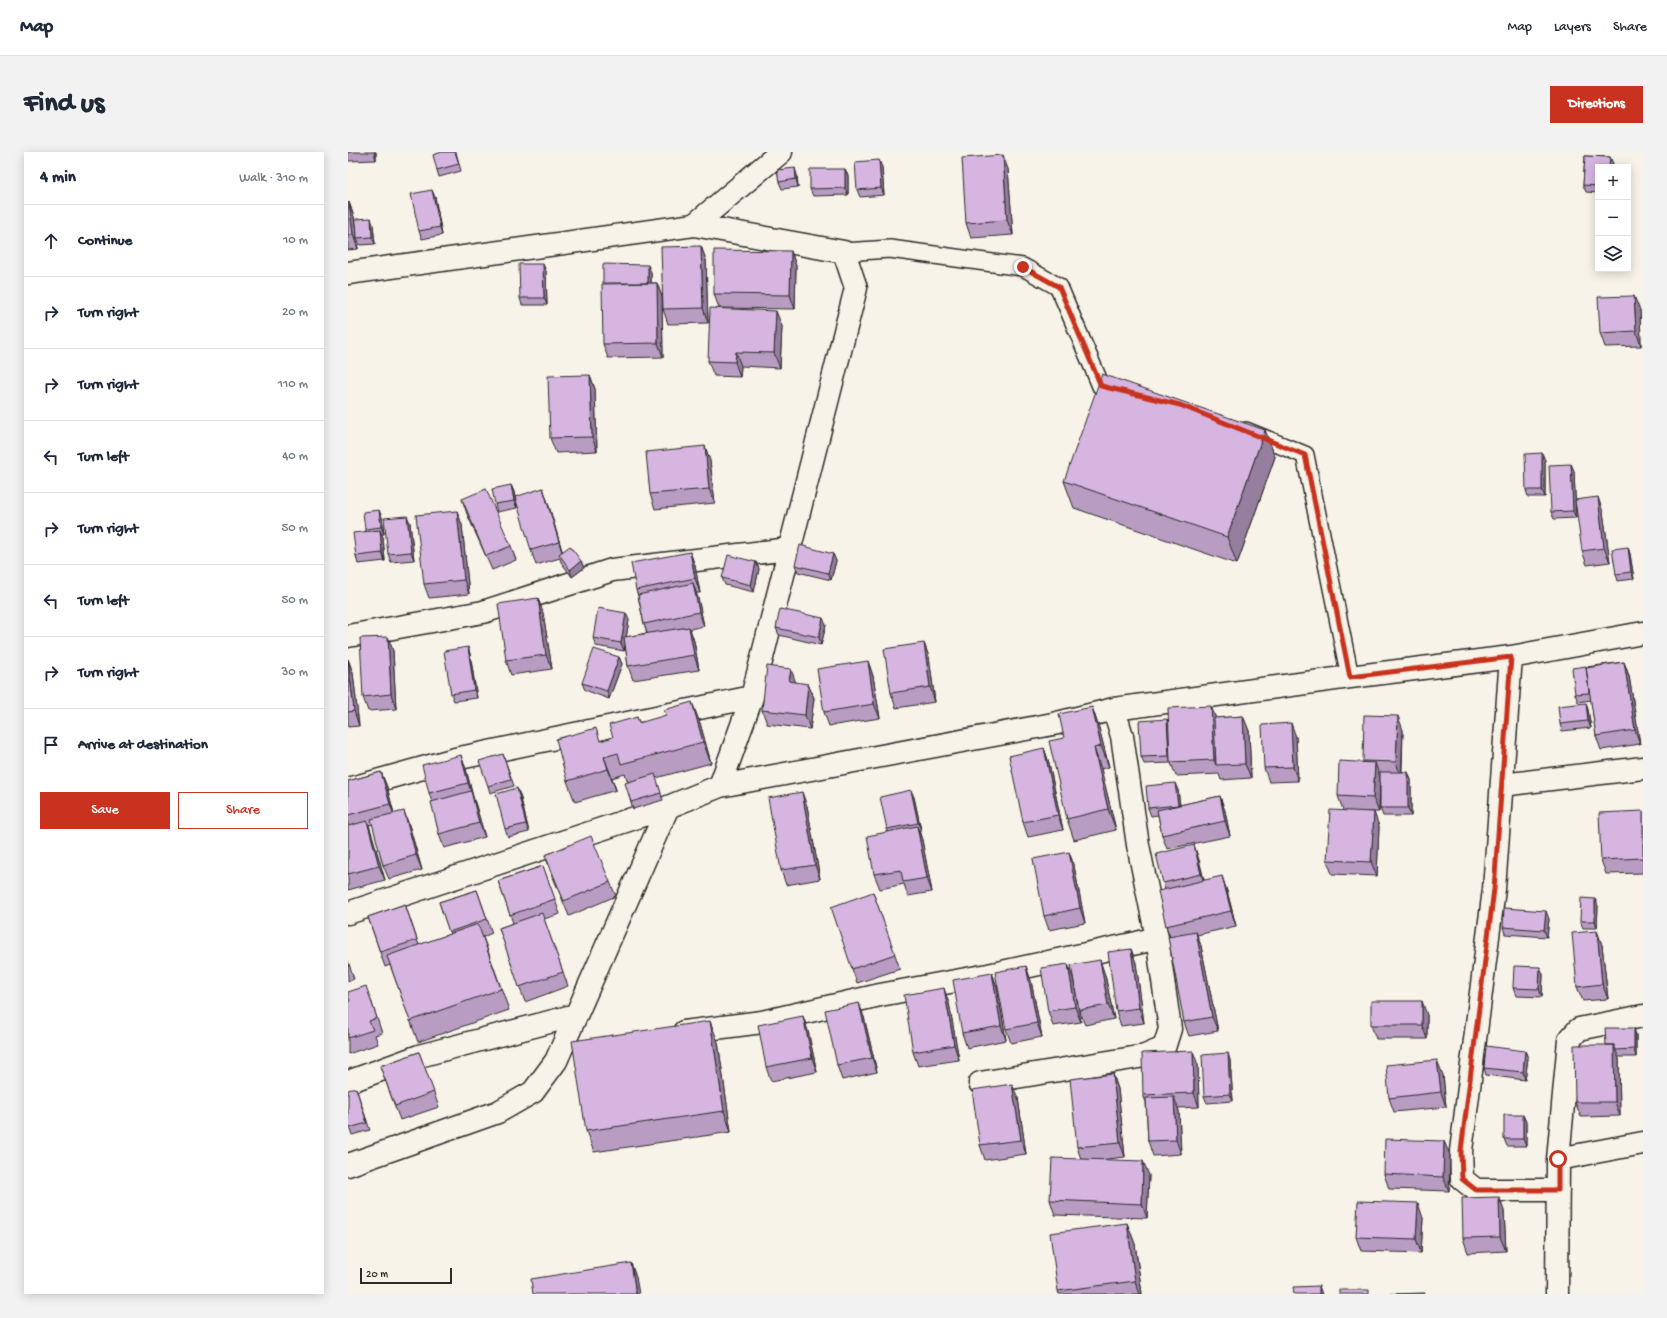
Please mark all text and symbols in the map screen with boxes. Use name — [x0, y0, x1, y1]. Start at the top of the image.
text: Map — [20, 16, 53, 39]
text: Map — [1508, 19, 1532, 36]
text: Layers — [1554, 19, 1591, 36]
text: Share — [1613, 19, 1647, 36]
button: Directions — [1550, 86, 1643, 123]
text: Find us — [24, 88, 104, 121]
map controls — [1595, 164, 1631, 272]
button: + — [1595, 164, 1631, 200]
text: 4 min — [40, 168, 76, 188]
text: Walk · 310 m — [239, 171, 308, 186]
button: − — [1595, 200, 1631, 236]
icon: ahead — [40, 230, 62, 252]
text: Continue — [78, 232, 132, 250]
text: 10 m — [283, 233, 308, 248]
button: layers — [1595, 236, 1631, 272]
route end — [1014, 258, 1032, 276]
icon: right — [40, 302, 62, 324]
text: Turn right — [78, 304, 138, 322]
text: 20 m — [282, 305, 308, 320]
icon: right — [40, 374, 62, 396]
text: Turn right — [78, 376, 138, 394]
text: 110 m — [278, 377, 308, 392]
icon: left — [40, 446, 62, 468]
text: Turn left — [78, 448, 129, 466]
text: 40 m — [282, 449, 308, 464]
icon: right — [40, 518, 62, 540]
text: Turn right — [78, 520, 138, 538]
text: 50 m — [281, 521, 308, 536]
icon: left — [40, 590, 62, 612]
text: Turn left — [78, 592, 129, 610]
text: 50 m — [281, 593, 308, 608]
icon: right — [40, 662, 62, 684]
text: Turn right — [78, 664, 138, 682]
text: 30 m — [282, 665, 308, 680]
icon: arrive — [40, 734, 62, 756]
text: Arrive at destination — [78, 736, 208, 754]
button: Save — [40, 792, 170, 829]
button: Share — [178, 792, 308, 829]
route start — [1549, 1150, 1567, 1168]
scale bar — [360, 1266, 452, 1285]
text: 20 m — [366, 1269, 388, 1281]

